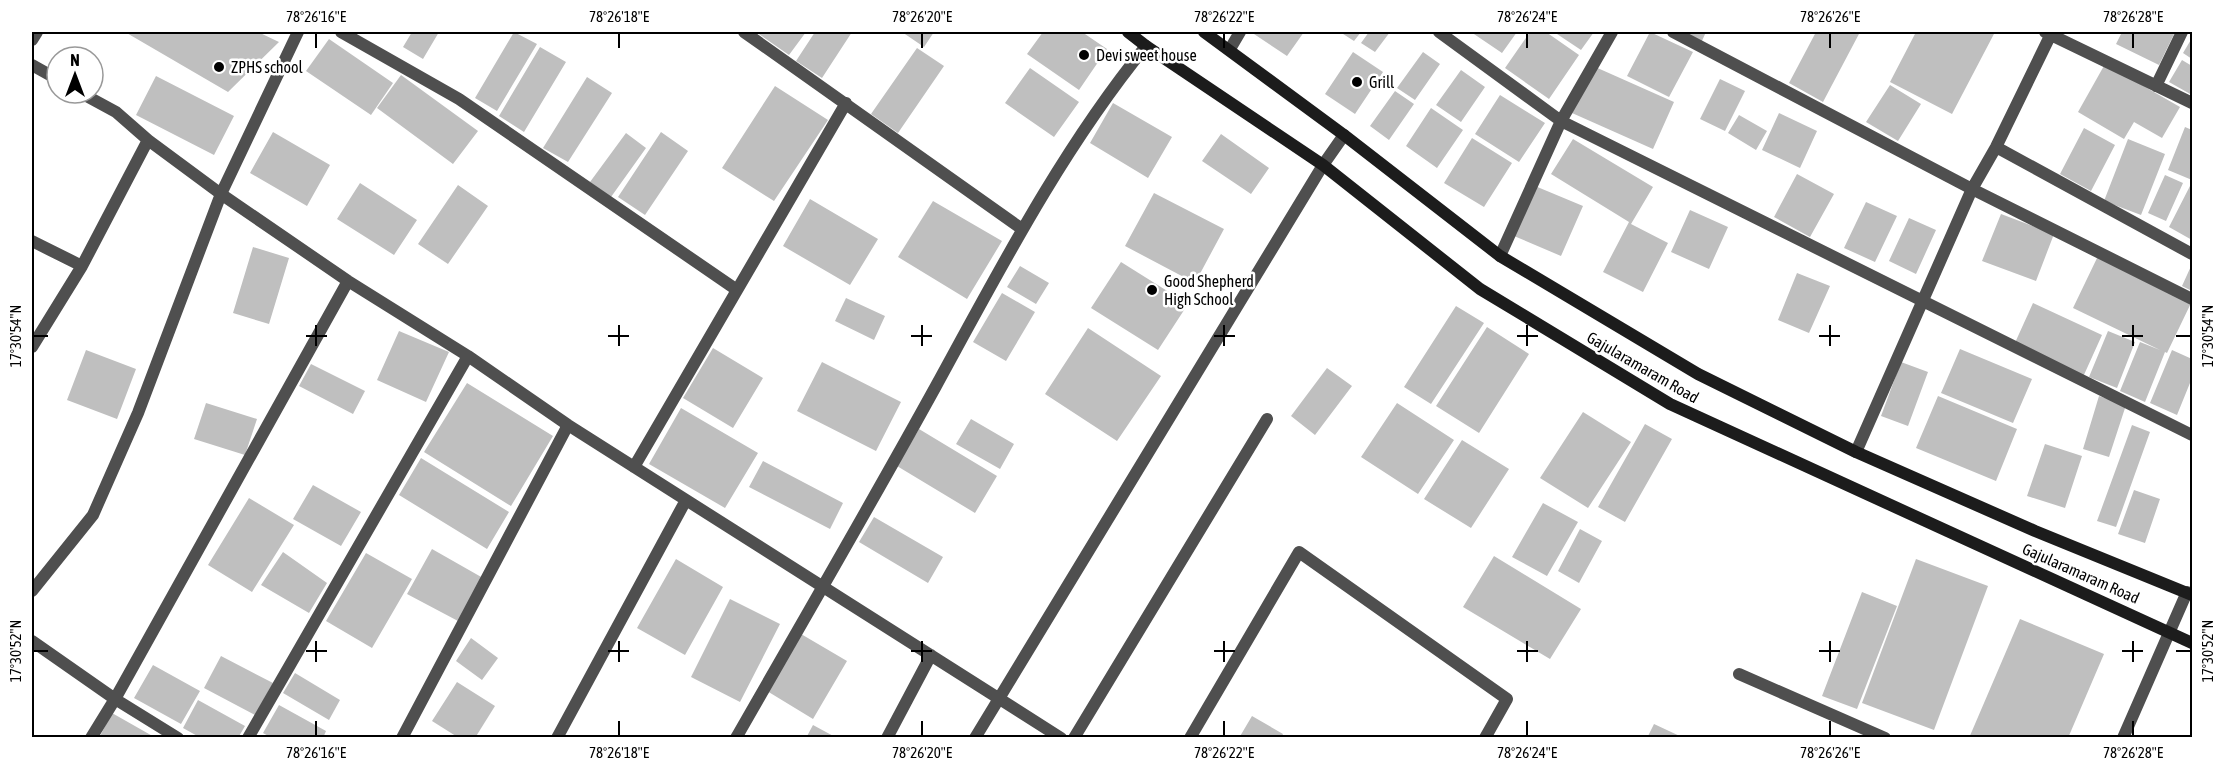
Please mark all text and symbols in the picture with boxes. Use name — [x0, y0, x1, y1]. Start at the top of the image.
text: 78°26'16"E — [286, 8, 347, 25]
text: 78°26'18"E — [589, 8, 650, 25]
text: 78°26'20"E — [892, 8, 953, 25]
text: 78°26'22"E — [1194, 8, 1255, 25]
text: 78°26'24"E — [1497, 8, 1558, 25]
text: 78°26'26"E — [1800, 8, 1861, 25]
text: 78°26'28"E — [2103, 8, 2164, 25]
north arrow — [45, 45, 105, 105]
place label: Devi sweet house — [1096, 46, 1197, 64]
marker: Devi sweet house — [1077, 48, 1091, 62]
text: N — [70, 51, 80, 69]
place label: ZPHS school — [231, 58, 304, 76]
marker: ZPHS school — [212, 60, 226, 74]
place label: Grill — [1369, 73, 1395, 91]
marker: Grill — [1350, 75, 1364, 89]
place label: Good Shepherd High School — [1164, 272, 1254, 309]
marker: Good Shepherd High School — [1145, 283, 1159, 297]
text: 17°30'54"N — [7, 305, 24, 367]
text: 17°30'54"N — [2199, 305, 2216, 367]
street label: Gajularamaram Road — [1583, 328, 1702, 407]
street label: Gajularamaram Road — [2019, 539, 2142, 608]
text: 17°30'52"N — [7, 620, 24, 682]
text: 17°30'52"N — [2199, 620, 2216, 682]
text: 78°26'16"E — [286, 744, 347, 761]
text: 78°26'18"E — [589, 744, 650, 761]
text: 78°26'20"E — [892, 744, 953, 761]
text: 78°26'22"E — [1194, 744, 1255, 761]
text: 78°26'24"E — [1497, 744, 1558, 761]
text: 78°26'26"E — [1800, 744, 1861, 761]
text: 78°26'28"E — [2103, 744, 2164, 761]

